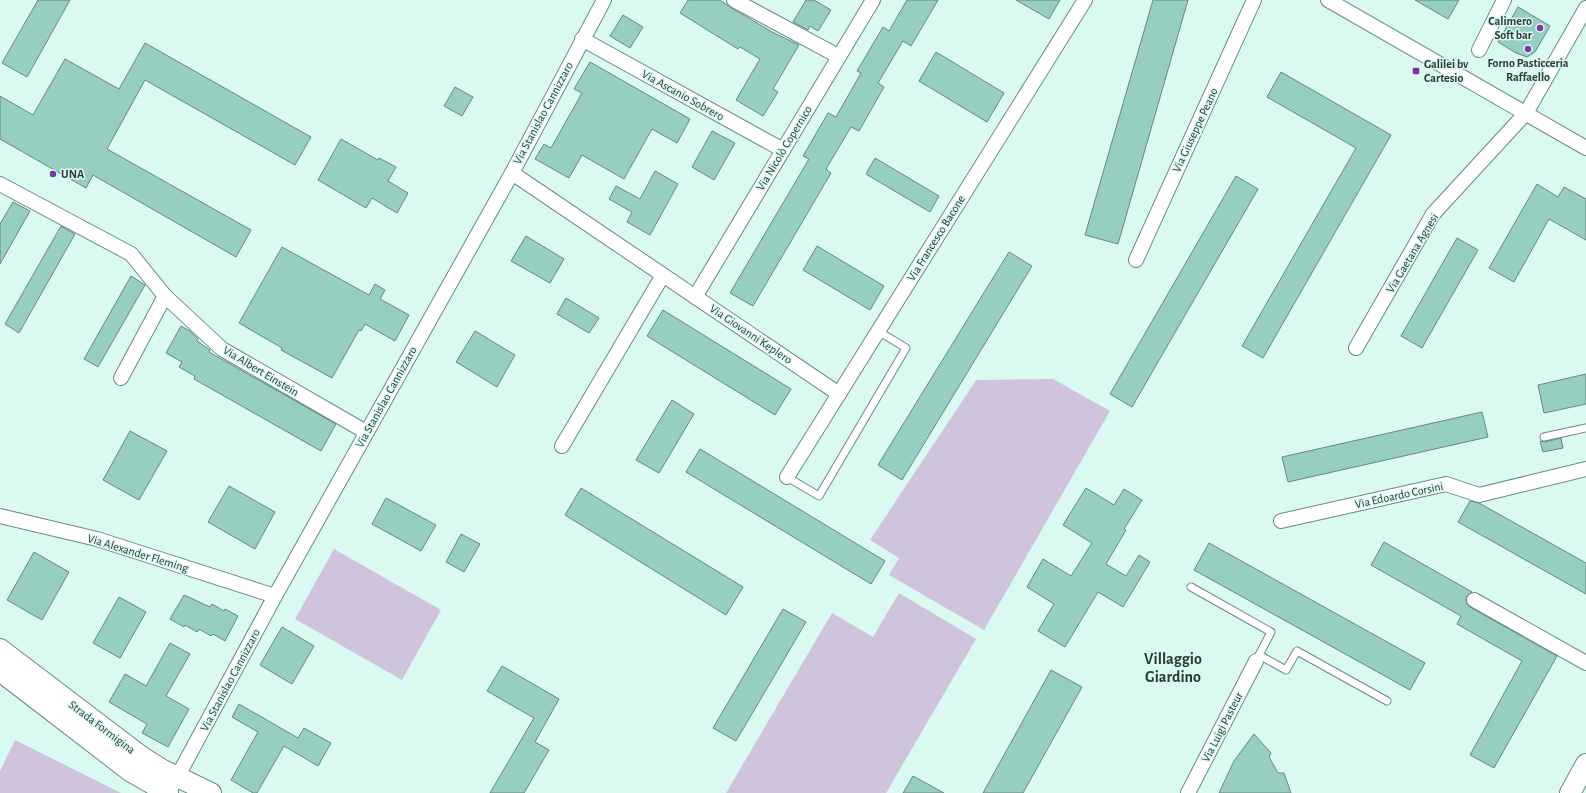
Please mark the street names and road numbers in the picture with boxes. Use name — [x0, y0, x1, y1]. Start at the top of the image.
street label: Via Stanislao Cannizzaro — [511, 60, 575, 166]
street label: Via Ascanio Sobrero — [640, 67, 726, 123]
street label: Via Giuseppe Peano — [1170, 86, 1220, 174]
street label: Via Nicolò Copernico — [754, 103, 814, 193]
street label: Via Francesco Bacone — [905, 193, 967, 283]
street label: Via Gaetana Agnesi — [1384, 211, 1440, 295]
street label: Via Giovanni Keplero — [708, 302, 795, 366]
street label: Via Albert Einstein — [221, 344, 301, 398]
street label: Via Stanislao Cannizzaro — [353, 344, 419, 450]
street label: Via Edoardo Corsini — [1354, 480, 1444, 510]
street label: Via Alexander Fleming — [86, 532, 190, 574]
street label: Via Stanislao Cannizzaro — [198, 627, 262, 733]
street label: Via Luigi Pasteur — [1199, 690, 1245, 764]
street label: Strada Formigina — [66, 698, 138, 756]

